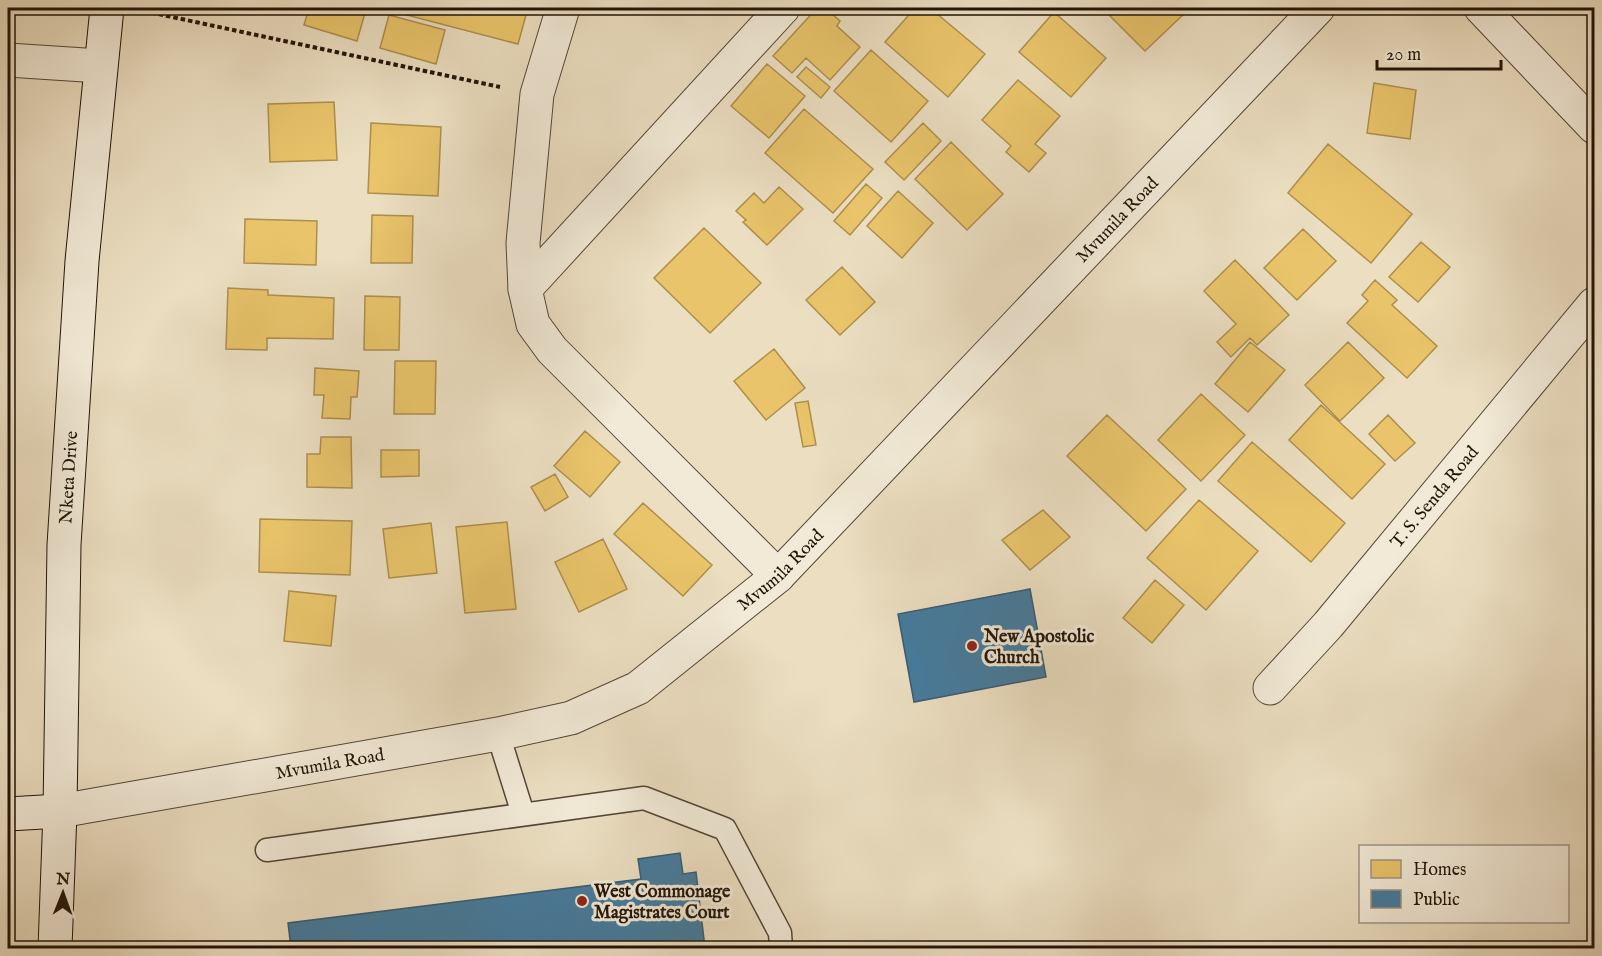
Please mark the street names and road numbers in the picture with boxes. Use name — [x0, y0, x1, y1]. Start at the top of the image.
street label: Mvumila Road — [1072, 173, 1164, 268]
street label: Nketa Drive — [55, 430, 84, 525]
street label: T. S. Senda Road — [1386, 442, 1485, 554]
street label: Mvumila Road — [733, 525, 830, 617]
street label: Mvumila Road — [274, 744, 387, 786]

